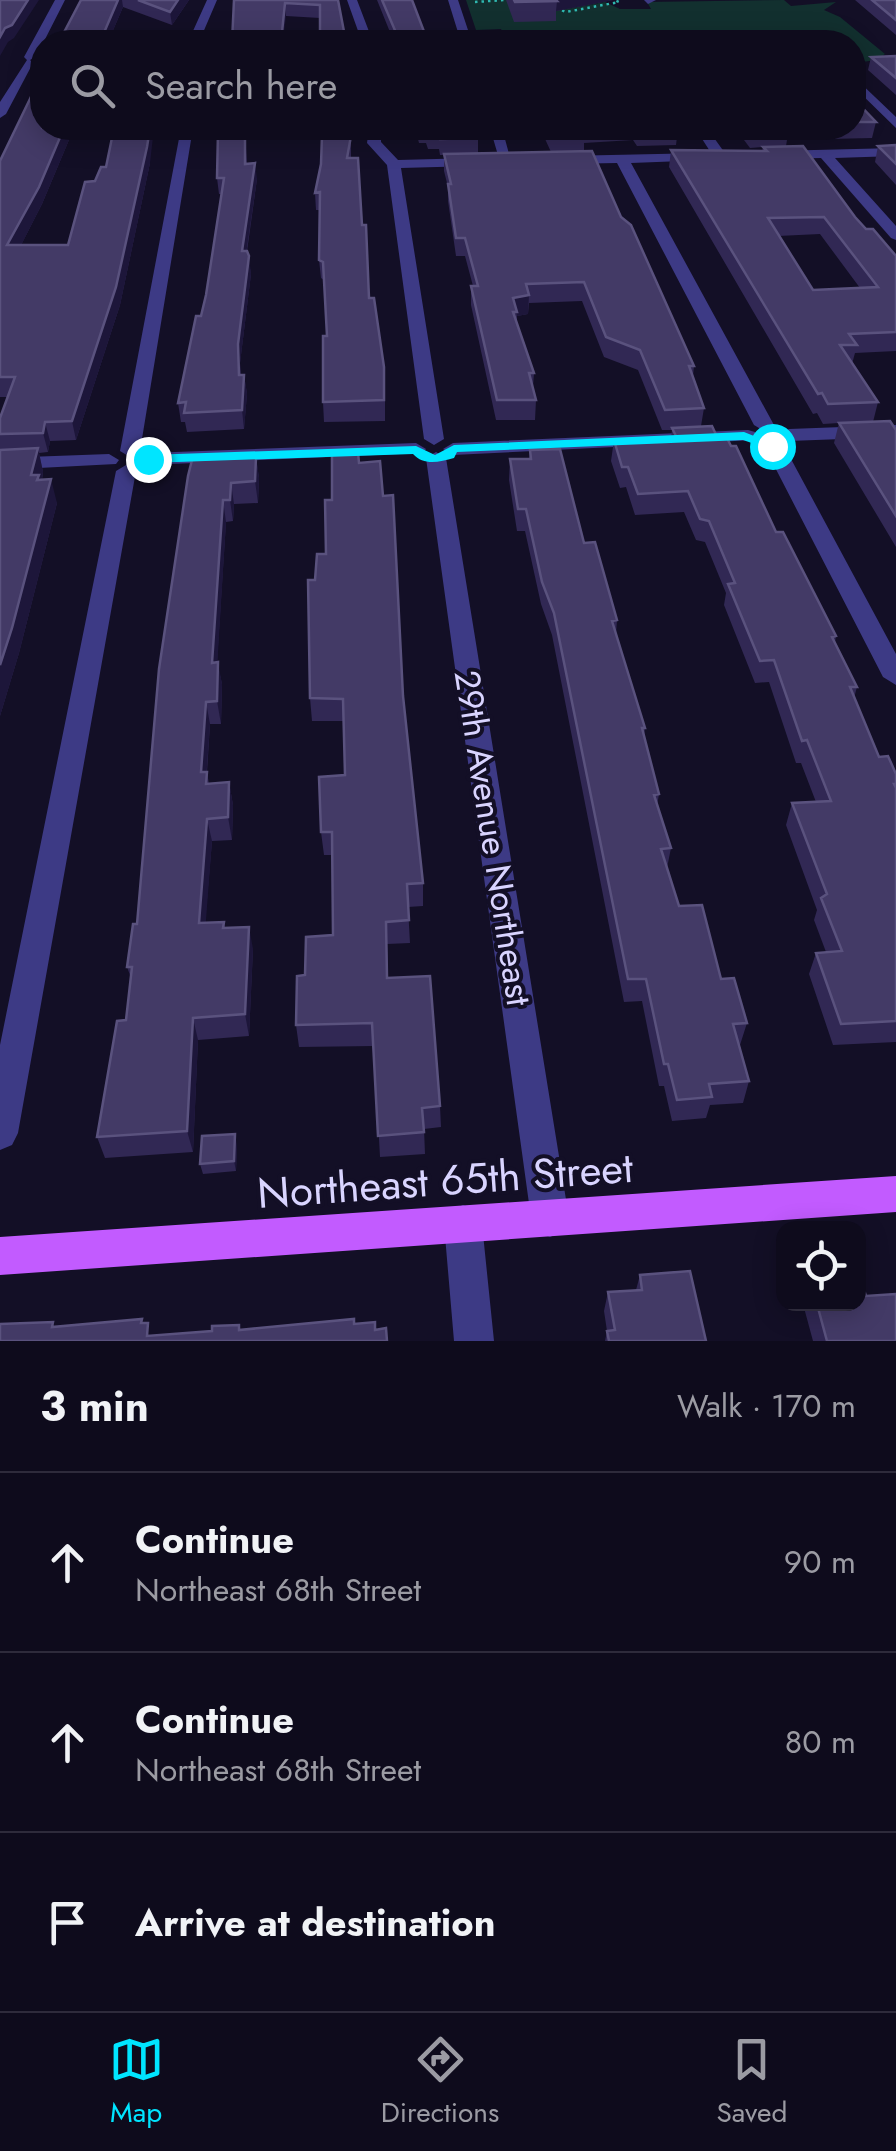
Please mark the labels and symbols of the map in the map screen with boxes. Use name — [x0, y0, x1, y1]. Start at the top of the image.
route start — [750, 424, 796, 470]
route end — [126, 437, 172, 483]
street label: 29th Avenue Northeast — [442, 667, 544, 1010]
street label: Northeast 65th Street — [255, 1137, 635, 1224]

